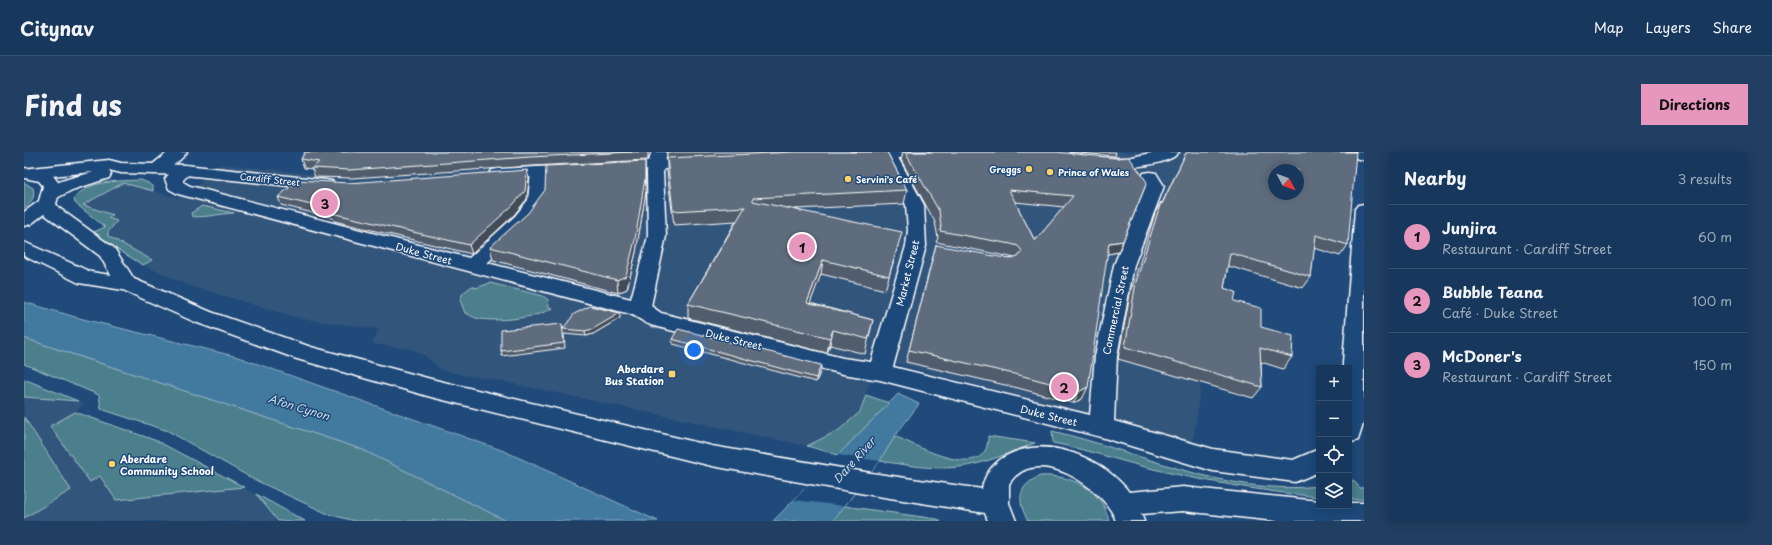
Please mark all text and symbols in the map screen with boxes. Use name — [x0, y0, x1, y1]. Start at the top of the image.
text: Citynav — [20, 14, 94, 42]
text: Map — [1594, 17, 1624, 38]
text: Layers — [1646, 17, 1691, 38]
text: Share — [1713, 17, 1752, 38]
text: Find us — [24, 83, 122, 126]
button: Directions — [1641, 84, 1748, 125]
place label: Greggs — [989, 162, 1022, 176]
marker: Greggs — [1024, 164, 1034, 174]
north arrow — [1268, 164, 1304, 200]
place label: Prince of Wales — [1058, 165, 1130, 179]
text: Nearby — [1404, 165, 1466, 191]
marker: Prince of Wales — [1045, 167, 1055, 177]
street label: Cardiff Street — [239, 169, 301, 189]
text: 3 results — [1678, 169, 1732, 188]
place label: Servini's Café — [856, 172, 917, 186]
marker: Servini's Café — [843, 174, 853, 184]
pin: 3 — [312, 188, 338, 218]
text: Junjira — [1442, 216, 1497, 239]
text: 1 — [1414, 227, 1420, 246]
text: 60 m — [1698, 227, 1732, 246]
pin: 1 — [789, 232, 815, 262]
street label: Duke Street — [394, 238, 454, 268]
street label: Market Street — [892, 238, 922, 308]
text: Restaurant · Cardiff Street — [1442, 239, 1612, 258]
street label: Commercial Street — [1098, 264, 1132, 356]
text: Bubble Teana — [1442, 280, 1544, 303]
text: 2 — [1412, 291, 1422, 310]
text: 100 m — [1692, 291, 1732, 310]
text: Café · Duke Street — [1442, 303, 1558, 322]
street label: Duke Street — [704, 325, 764, 353]
your location — [684, 340, 704, 360]
text: McDoner's — [1442, 344, 1522, 367]
text: 3 — [1413, 355, 1421, 374]
text: 150 m — [1693, 355, 1732, 374]
place label: Aberdare Bus Station — [605, 361, 665, 388]
map controls — [1316, 365, 1352, 509]
button: + — [1316, 365, 1352, 401]
text: Restaurant · Cardiff Street — [1442, 367, 1612, 386]
marker: Aberdare Bus Station — [667, 369, 677, 379]
pin: 2 — [1051, 372, 1077, 402]
water label: Afon Cynon — [266, 390, 333, 425]
street label: Duke Street — [1019, 401, 1079, 429]
button: − — [1316, 401, 1352, 437]
water label: Dare River — [829, 432, 880, 487]
button: locate — [1316, 437, 1352, 473]
place label: Aberdare Community School — [119, 451, 214, 478]
marker: Aberdare Community School — [107, 459, 117, 469]
button: layers — [1316, 473, 1352, 509]

